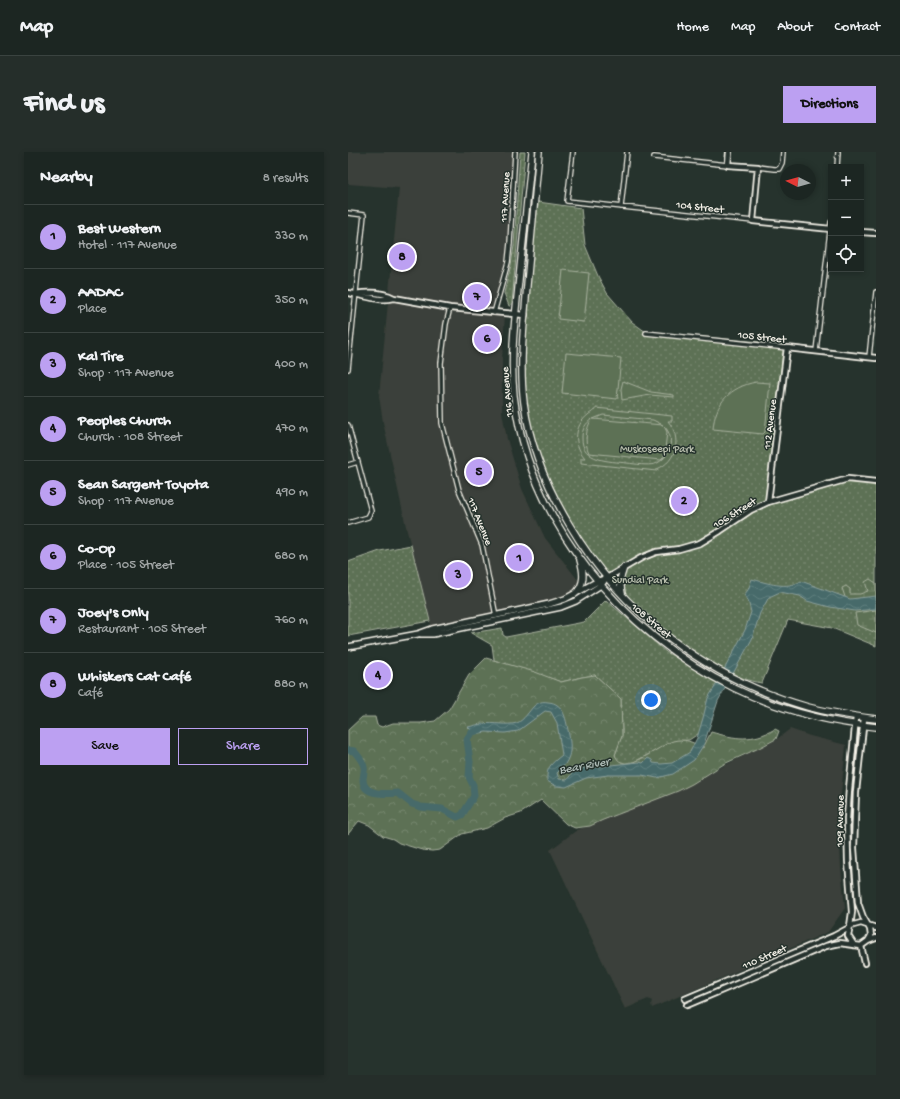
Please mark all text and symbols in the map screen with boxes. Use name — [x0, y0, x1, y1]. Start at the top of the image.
text: Map — [20, 16, 53, 39]
text: Home — [677, 19, 709, 36]
text: Map — [731, 19, 755, 36]
text: About — [777, 19, 813, 36]
text: Contact — [835, 19, 880, 36]
button: Directions — [783, 86, 876, 123]
text: Find us — [24, 88, 104, 121]
north arrow — [780, 164, 816, 200]
map controls — [828, 164, 864, 272]
button: + — [828, 164, 864, 200]
text: Nearby — [40, 168, 93, 188]
text: 8 results — [263, 171, 308, 186]
street label: 117 Avenue — [499, 171, 513, 224]
street label: 104 Street — [674, 199, 726, 217]
button: − — [828, 200, 864, 236]
text: Best Western — [78, 220, 161, 238]
text: 1 — [50, 229, 56, 244]
text: 330 m — [275, 229, 308, 244]
button: locate — [828, 236, 864, 272]
text: Hotel · 117 Avenue — [78, 238, 177, 253]
pin: 8 — [389, 242, 415, 272]
pin: 7 — [464, 282, 490, 312]
text: AADAC — [78, 284, 122, 302]
text: 2 — [50, 293, 56, 308]
text: 350 m — [275, 293, 308, 308]
text: Place — [78, 302, 106, 317]
pin: 6 — [474, 324, 500, 354]
street label: 105 Street — [736, 329, 788, 347]
text: Kal Tire — [78, 348, 124, 366]
text: 3 — [50, 357, 56, 372]
text: 400 m — [275, 357, 308, 372]
text: Shop · 117 Avenue — [78, 366, 174, 381]
street label: 116 Avenue — [500, 366, 516, 418]
street label: 112 Avenue — [762, 398, 780, 451]
text: Peoples Church — [78, 412, 171, 430]
text: 4 — [50, 421, 56, 436]
text: 470 m — [275, 421, 308, 436]
text: Church · 108 Street — [78, 430, 182, 445]
park label: Muskoseepi Park — [620, 444, 695, 456]
pin: 5 — [466, 457, 492, 487]
text: Sean Sargent Toyota — [78, 476, 209, 494]
text: 5 — [50, 485, 56, 500]
text: 490 m — [276, 485, 308, 500]
pin: 2 — [671, 486, 697, 516]
text: Shop · 117 Avenue — [78, 494, 174, 509]
street label: 117 Avenue — [464, 495, 494, 548]
street label: 106 Street — [711, 495, 760, 532]
text: Co-Op — [78, 540, 115, 558]
pin: 1 — [506, 543, 532, 573]
text: 6 — [50, 549, 56, 564]
text: 680 m — [275, 549, 308, 564]
text: Place · 105 Street — [78, 558, 174, 573]
pin: 3 — [445, 560, 471, 590]
park label: Sundial Park — [612, 575, 669, 587]
street label: 108 Street — [627, 601, 674, 643]
text: Joey's Only — [78, 604, 149, 622]
text: 7 — [50, 613, 56, 628]
text: 760 m — [275, 613, 308, 628]
text: Restaurant · 105 Street — [78, 622, 206, 637]
pin: 4 — [365, 660, 391, 690]
text: Whiskers Cat Café — [78, 668, 191, 686]
text: 8 — [49, 677, 57, 692]
text: 880 m — [274, 677, 308, 692]
text: Café — [78, 686, 103, 701]
your location — [641, 690, 661, 710]
button: Save — [40, 728, 170, 765]
button: Share — [178, 728, 308, 765]
water label: Bear River — [558, 755, 613, 778]
street label: 109 Avenue — [835, 795, 847, 848]
street label: 110 Street — [740, 942, 790, 973]

